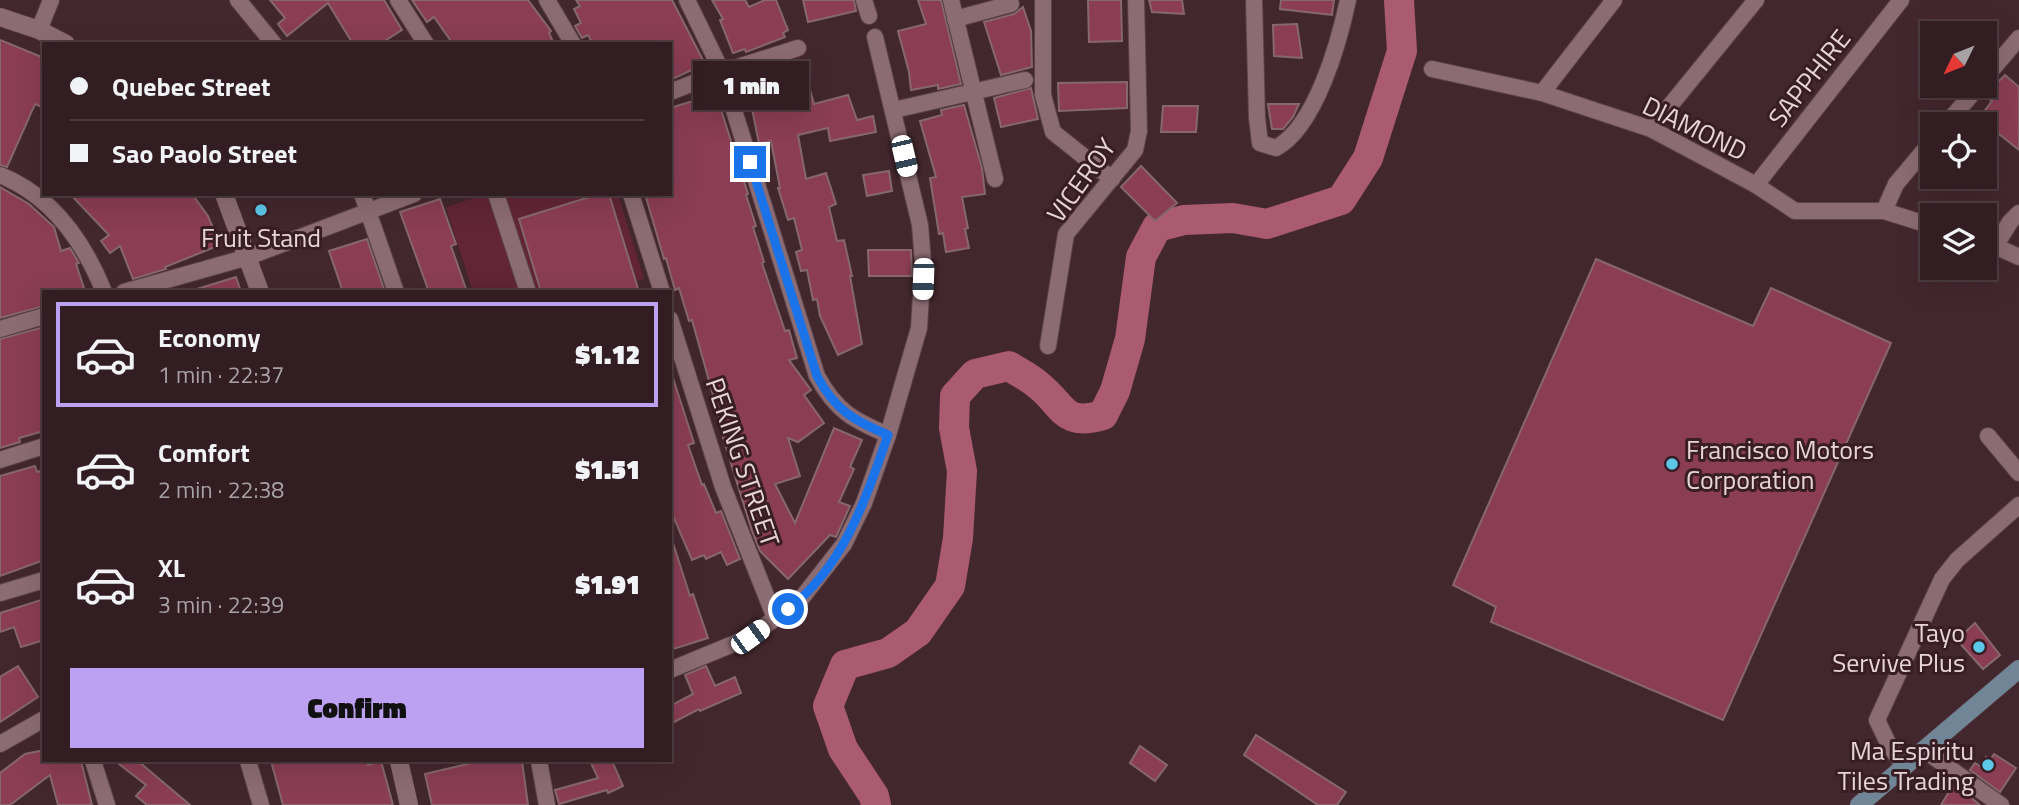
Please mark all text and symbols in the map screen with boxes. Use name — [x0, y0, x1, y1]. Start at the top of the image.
street label: SAPPHIRE — [1758, 21, 1860, 135]
north arrow — [1920, 21, 1997, 98]
map controls — [1920, 21, 1997, 280]
callout: 1 min — [692, 60, 808, 110]
text: Quebec Street — [112, 67, 270, 106]
text: 1 min — [722, 68, 780, 103]
street label: DIAMOND — [1636, 86, 1754, 170]
button: locate — [1920, 112, 1997, 189]
street label: VICEROY — [1037, 130, 1125, 230]
car — [890, 133, 919, 179]
text: Sao Paolo Street — [112, 134, 297, 173]
route end — [734, 146, 766, 178]
marker: Fruit Stand — [253, 202, 269, 218]
button: layers — [1920, 203, 1997, 280]
place label: Fruit Stand — [201, 218, 321, 257]
car — [912, 258, 935, 300]
text: Economy — [158, 318, 260, 357]
icon: car — [74, 323, 137, 386]
text: $1.12 — [575, 335, 640, 374]
text: 1 min · 22:37 — [158, 357, 284, 392]
street label: PEKING STREET — [696, 372, 790, 552]
place label: Francisco Motors Corporation — [1686, 430, 1874, 499]
text: Comfort — [158, 433, 250, 472]
icon: car — [74, 438, 137, 501]
text: $1.51 — [575, 450, 640, 489]
marker: Francisco Motors Corporation — [1664, 456, 1680, 472]
text: 2 min · 22:38 — [158, 472, 284, 507]
text: XL — [158, 548, 185, 587]
icon: car — [74, 553, 137, 616]
text: $1.91 — [575, 565, 640, 604]
text: 3 min · 22:39 — [158, 587, 284, 622]
route start — [772, 593, 804, 625]
place label: Tayo Servive Plus — [1832, 613, 1965, 682]
car — [727, 616, 774, 658]
marker: Tayo Servive Plus — [1971, 639, 1987, 655]
button: Confirm — [70, 668, 644, 748]
place label: Ma Espiritu Tiles Trading — [1837, 731, 1974, 800]
marker: Ma Espiritu Tiles Trading — [1980, 757, 1996, 773]

